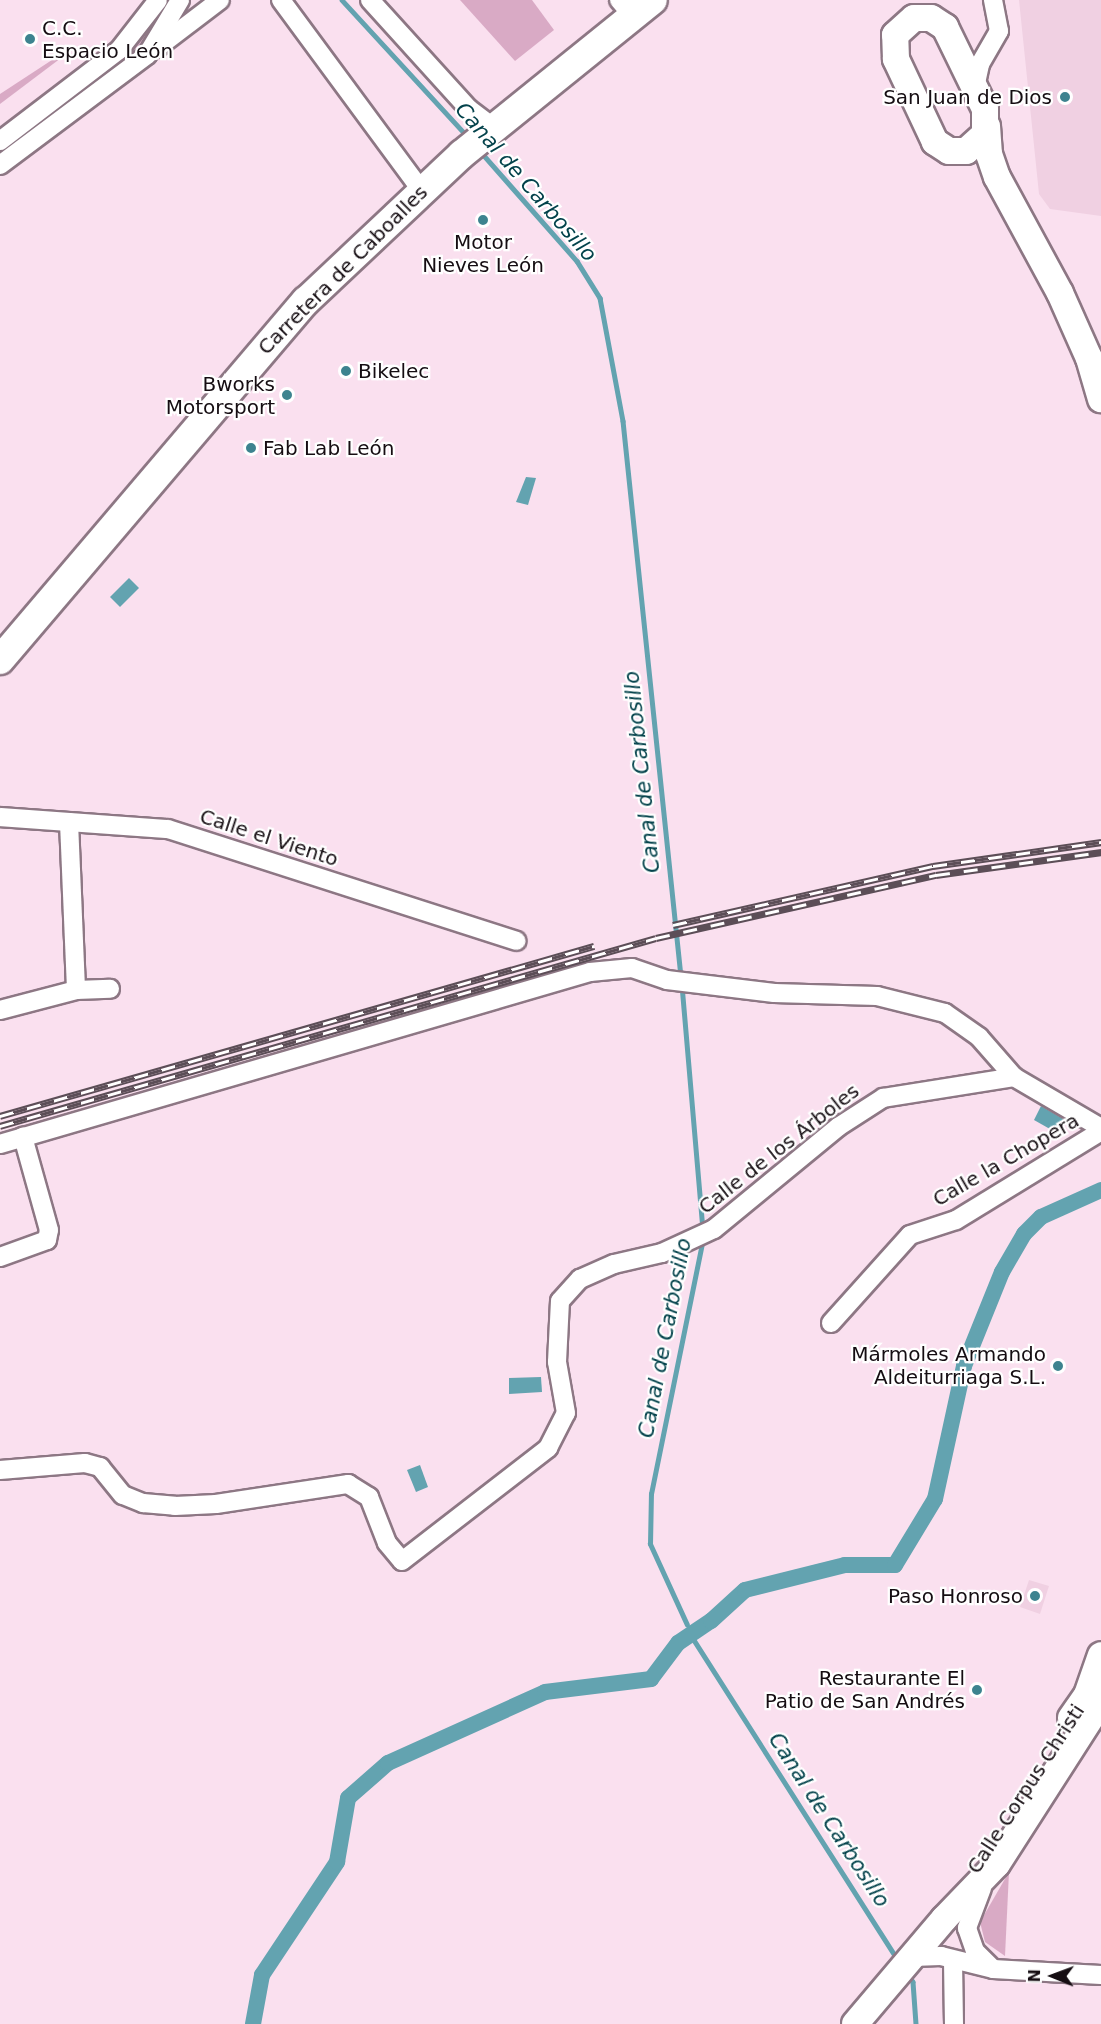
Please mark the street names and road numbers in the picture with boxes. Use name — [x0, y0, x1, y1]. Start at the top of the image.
street label: Carretera de Caboalles — [253, 180, 433, 360]
street label: Calle el Viento — [197, 804, 341, 872]
street label: Calle de los Árboles — [694, 1079, 864, 1219]
street label: Calle la Chopera — [929, 1108, 1083, 1212]
street label: Calle Corpus Christi — [962, 1700, 1090, 1878]

